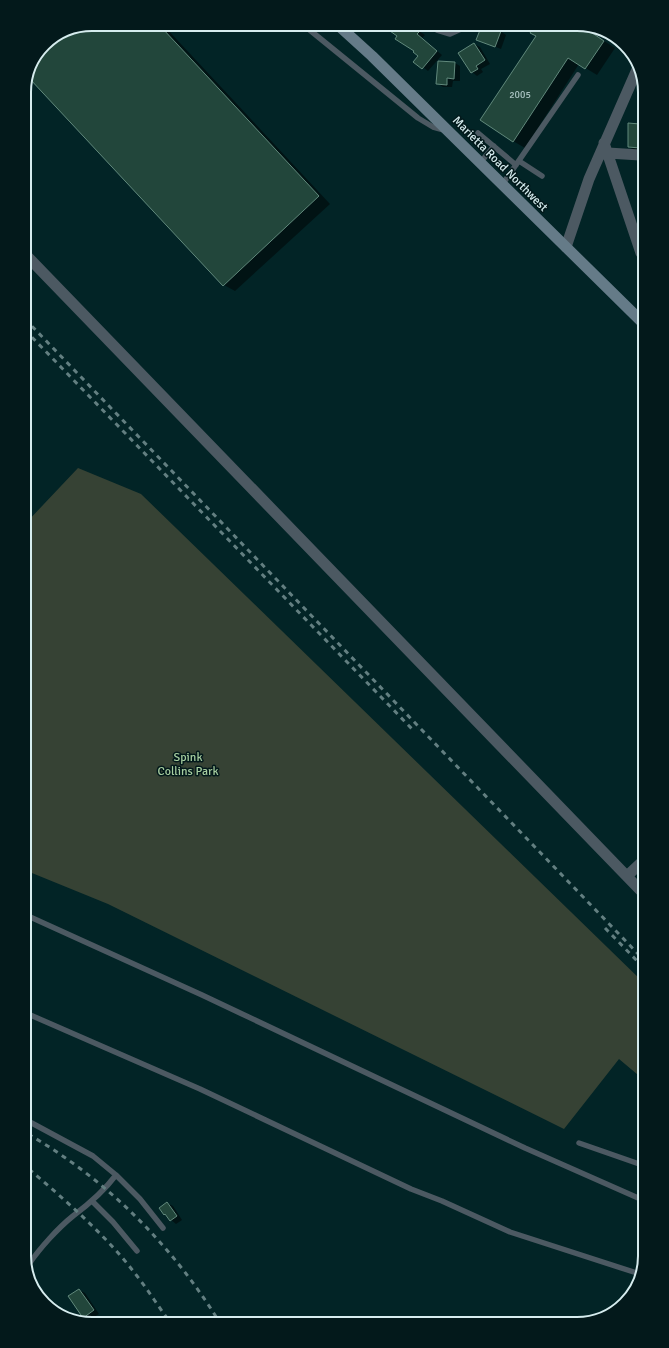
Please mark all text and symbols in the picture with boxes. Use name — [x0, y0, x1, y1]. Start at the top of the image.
house number: 2005 — [509, 89, 531, 101]
street label: Marietta Road Northwest — [449, 113, 551, 215]
park label: Spink Collins Park — [157, 750, 219, 779]

